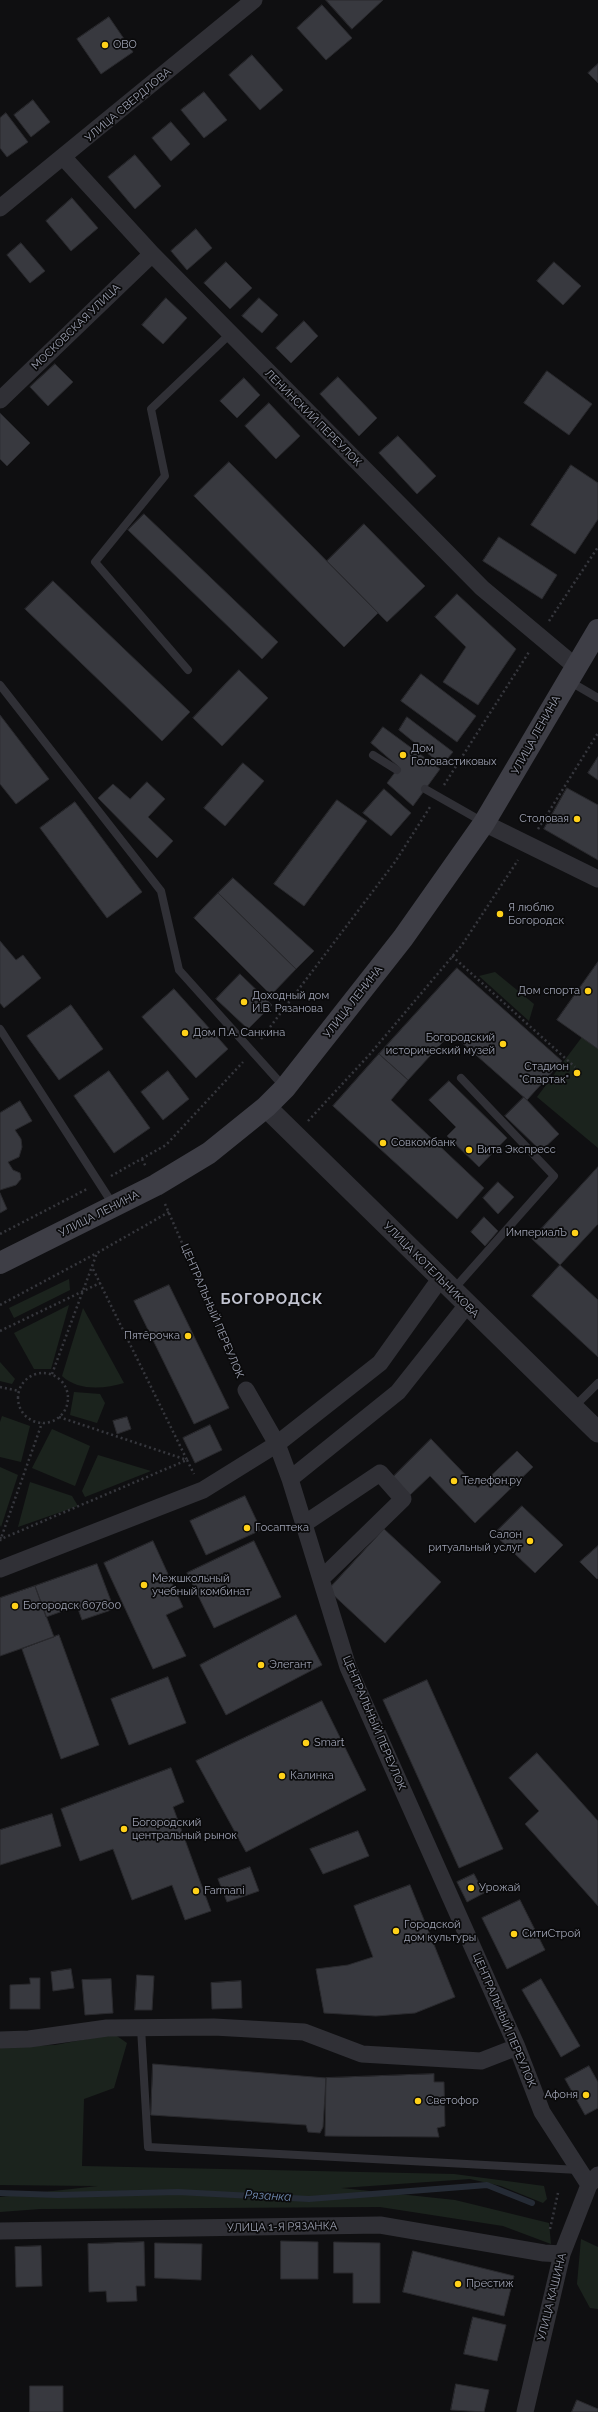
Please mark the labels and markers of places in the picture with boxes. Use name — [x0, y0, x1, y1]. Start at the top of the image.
place label: ОВО — [113, 38, 137, 52]
marker: ОВО — [100, 40, 110, 50]
place label: Дом Головастиковых — [411, 742, 497, 768]
marker: Дом Головастиковых — [398, 750, 408, 760]
place label: Столовая — [519, 812, 569, 826]
marker: Столовая — [572, 814, 582, 824]
place label: Я люблю Богородск — [508, 901, 564, 927]
marker: Я люблю Богородск — [495, 909, 505, 919]
place label: Дом спорта — [518, 984, 580, 998]
marker: Дом спорта — [583, 986, 593, 996]
place label: Доходный дом И.В. Рязанова — [252, 989, 329, 1015]
marker: Доходный дом И.В. Рязанова — [239, 997, 249, 1007]
place label: Дом П.А. Санкина — [193, 1026, 285, 1040]
marker: Дом П.А. Санкина — [180, 1028, 190, 1038]
place label: Богородский исторический музей — [386, 1031, 495, 1057]
marker: Богородский исторический музей — [498, 1039, 508, 1049]
place label: Стадион "Спартак" — [519, 1060, 569, 1086]
marker: Стадион "Спартак" — [572, 1068, 582, 1078]
place label: Совкомбанк — [391, 1136, 455, 1150]
marker: Совкомбанк — [378, 1138, 388, 1148]
place label: Вита Экспресс — [477, 1143, 556, 1157]
marker: Вита Экспресс — [464, 1145, 474, 1155]
place label: ИмпериалЪ — [506, 1226, 567, 1240]
marker: ИмпериалЪ — [570, 1228, 580, 1238]
place label: Пятёрочка — [124, 1329, 180, 1343]
marker: Пятёрочка — [183, 1331, 193, 1341]
place label: Телефон.ру — [462, 1474, 522, 1488]
marker: Телефон.ру — [449, 1476, 459, 1486]
place label: Госаптека — [255, 1521, 309, 1535]
marker: Госаптека — [242, 1523, 252, 1533]
place label: Салон ритуальный услуг — [428, 1528, 522, 1554]
marker: Салон ритуальный услуг — [525, 1536, 535, 1546]
place label: Межшкольный учебный комбинат — [152, 1572, 250, 1598]
marker: Межшкольный учебный комбинат — [139, 1580, 149, 1590]
place label: Богородск 607600 — [23, 1599, 121, 1613]
marker: Богородск 607600 — [10, 1601, 20, 1611]
place label: Элегант — [269, 1658, 312, 1672]
marker: Элегант — [256, 1660, 266, 1670]
place label: Smart — [314, 1736, 344, 1750]
marker: Smart — [301, 1738, 311, 1748]
place label: Калинка — [290, 1769, 334, 1783]
marker: Калинка — [277, 1771, 287, 1781]
place label: Богородский центральный рынок — [132, 1816, 237, 1842]
marker: Богородский центральный рынок — [119, 1824, 129, 1834]
place label: Урожай — [479, 1881, 520, 1895]
marker: Урожай — [466, 1883, 476, 1893]
place label: Farmani — [204, 1884, 245, 1898]
marker: Farmani — [191, 1886, 201, 1896]
place label: Городской дом культуры — [404, 1918, 476, 1944]
marker: Городской дом культуры — [391, 1926, 401, 1936]
place label: СитиСтрой — [522, 1927, 580, 1941]
marker: СитиСтрой — [509, 1929, 519, 1939]
place label: Афоня — [544, 2088, 578, 2102]
marker: Афоня — [581, 2090, 591, 2100]
place label: Светофор — [426, 2094, 479, 2108]
marker: Светофор — [413, 2096, 423, 2106]
place label: Престиж — [466, 2277, 514, 2291]
marker: Престиж — [453, 2279, 463, 2289]

